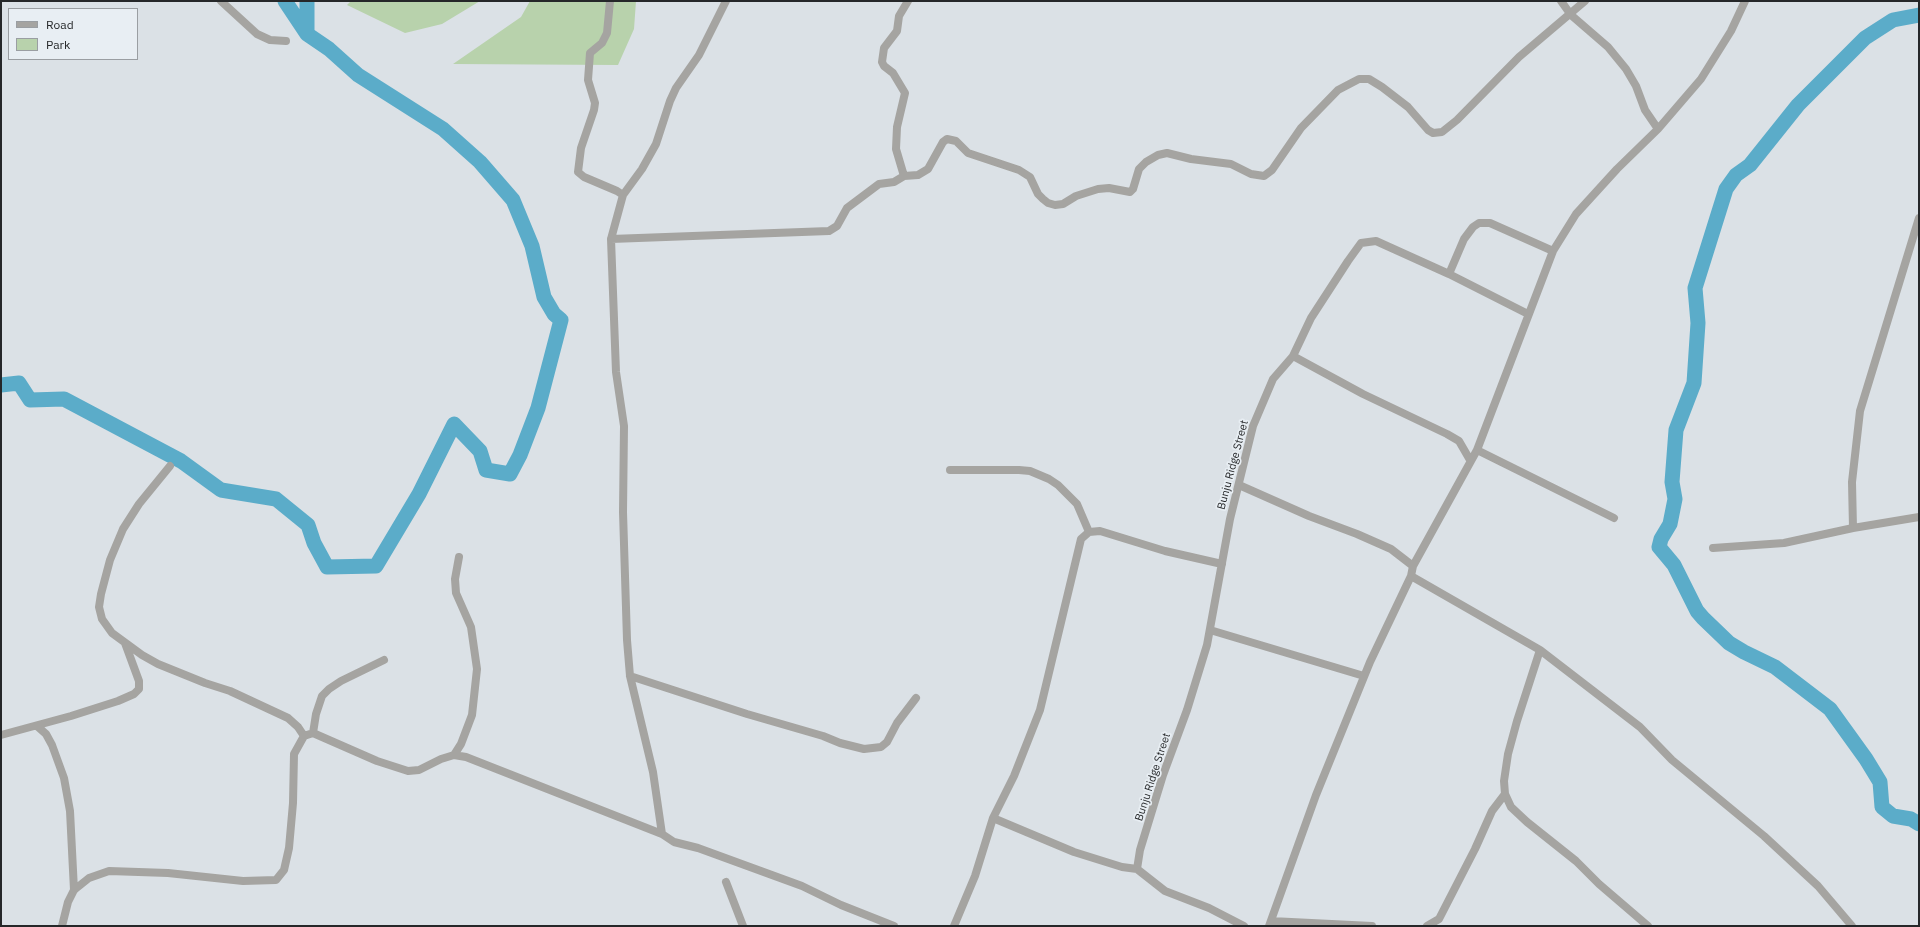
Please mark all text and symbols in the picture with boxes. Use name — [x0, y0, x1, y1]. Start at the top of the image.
legend — [8, 8, 138, 60]
text: Road — [46, 17, 74, 32]
text: Park — [46, 37, 70, 52]
street label: Bunju Ridge Street — [1215, 419, 1251, 511]
street label: Bunju Ridge Street — [1133, 731, 1173, 823]

